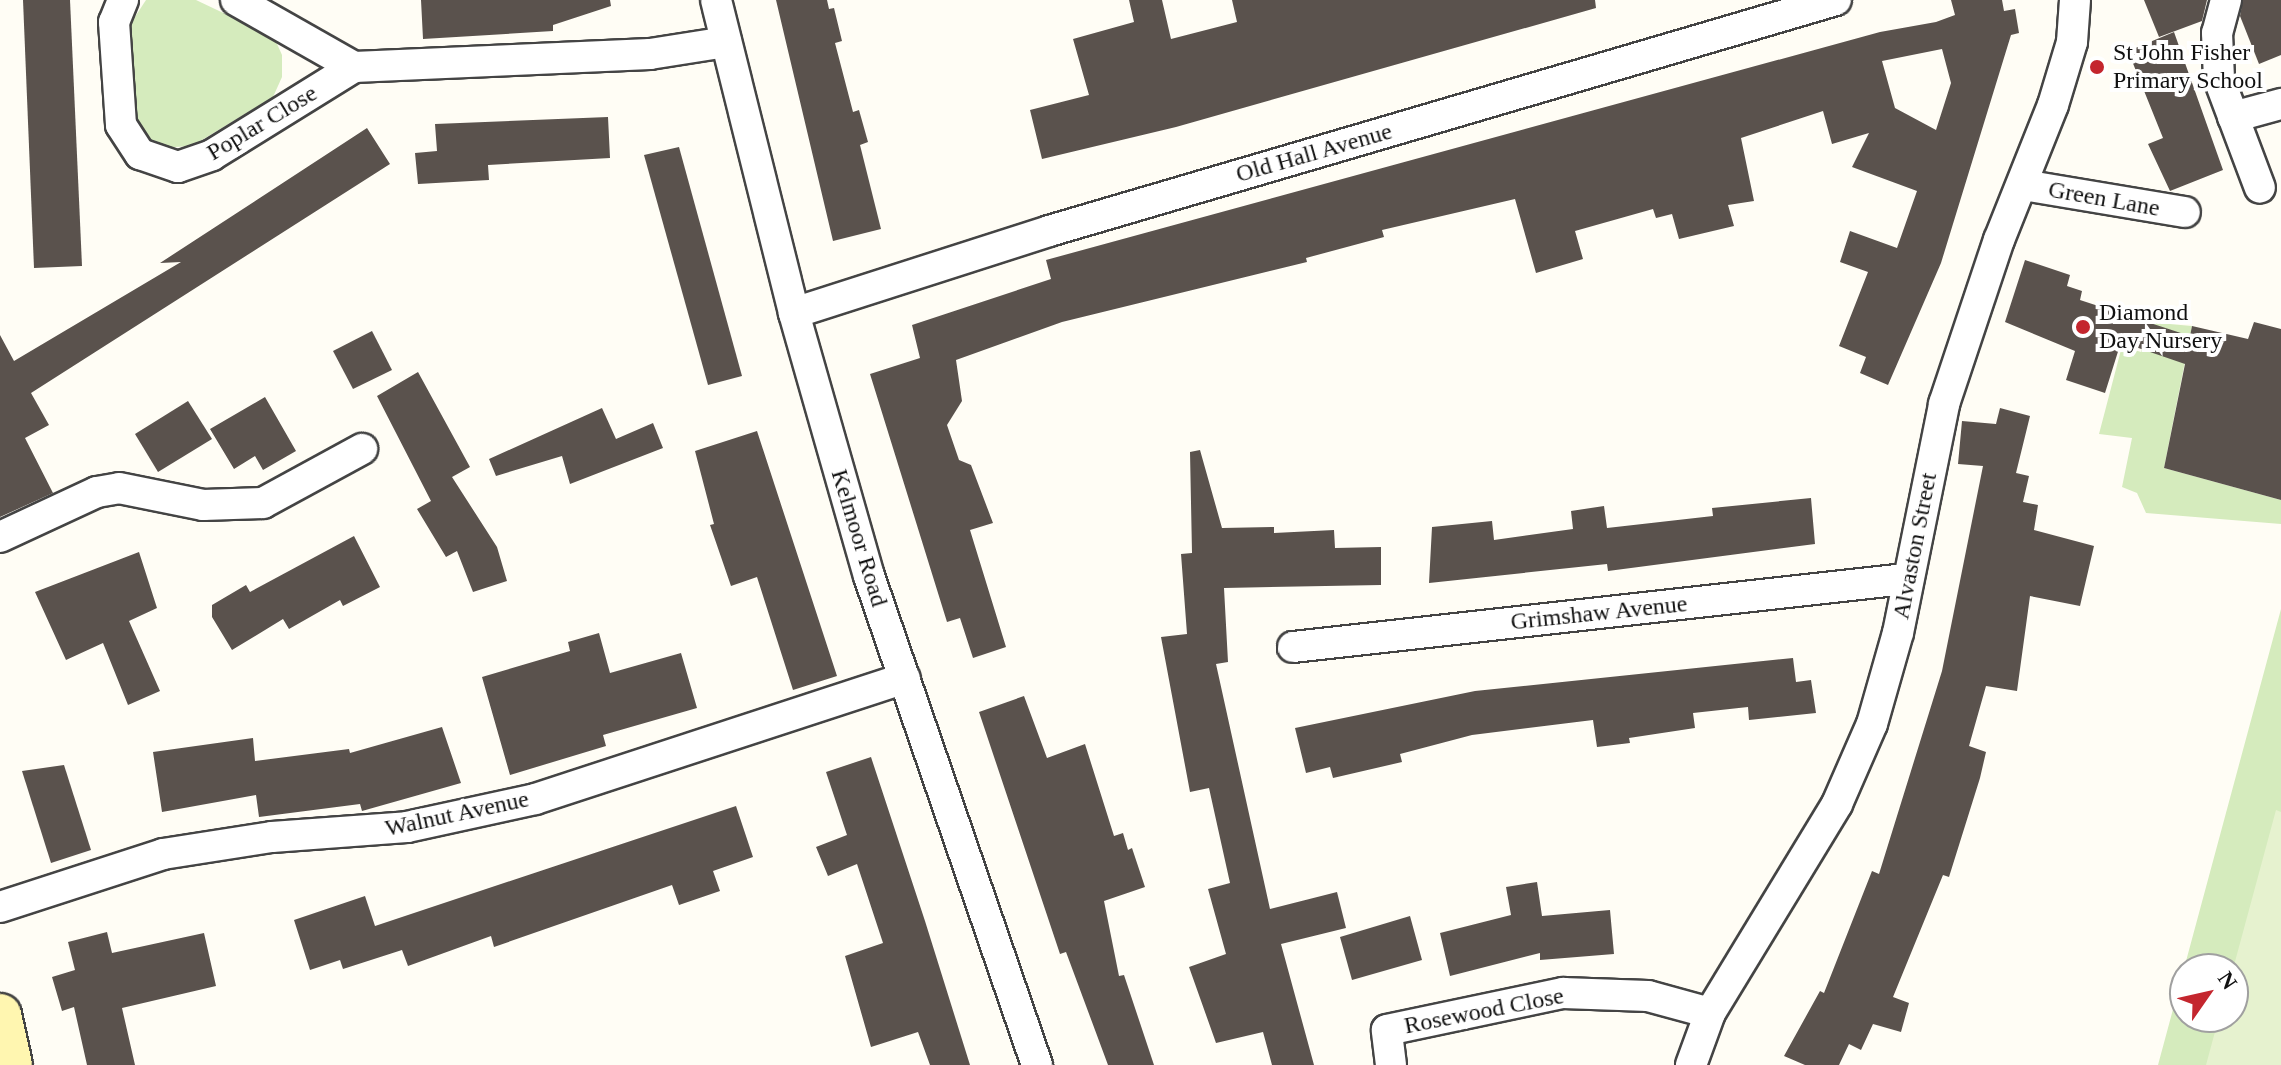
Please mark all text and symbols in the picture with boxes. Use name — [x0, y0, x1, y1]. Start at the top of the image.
place label: St John Fisher Primary School — [2113, 39, 2263, 95]
marker: St John Fisher Primary School — [2088, 58, 2106, 76]
street label: Poplar Close — [202, 79, 322, 167]
street label: Old Hall Avenue — [1232, 117, 1396, 189]
street label: Green Lane — [2046, 175, 2162, 223]
place label: Diamond Day Nursery — [2099, 299, 2222, 355]
marker: Diamond Day Nursery — [2074, 318, 2092, 336]
street label: Kelmoor Road — [824, 466, 894, 610]
street label: Alvaston Street — [1887, 470, 1943, 622]
street label: Grimshaw Avenue — [1509, 589, 1689, 637]
street label: Walnut Avenue — [382, 785, 532, 843]
north arrow — [2169, 953, 2249, 1033]
text: N — [2213, 967, 2242, 994]
street label: Rosewood Close — [1402, 981, 1566, 1041]

